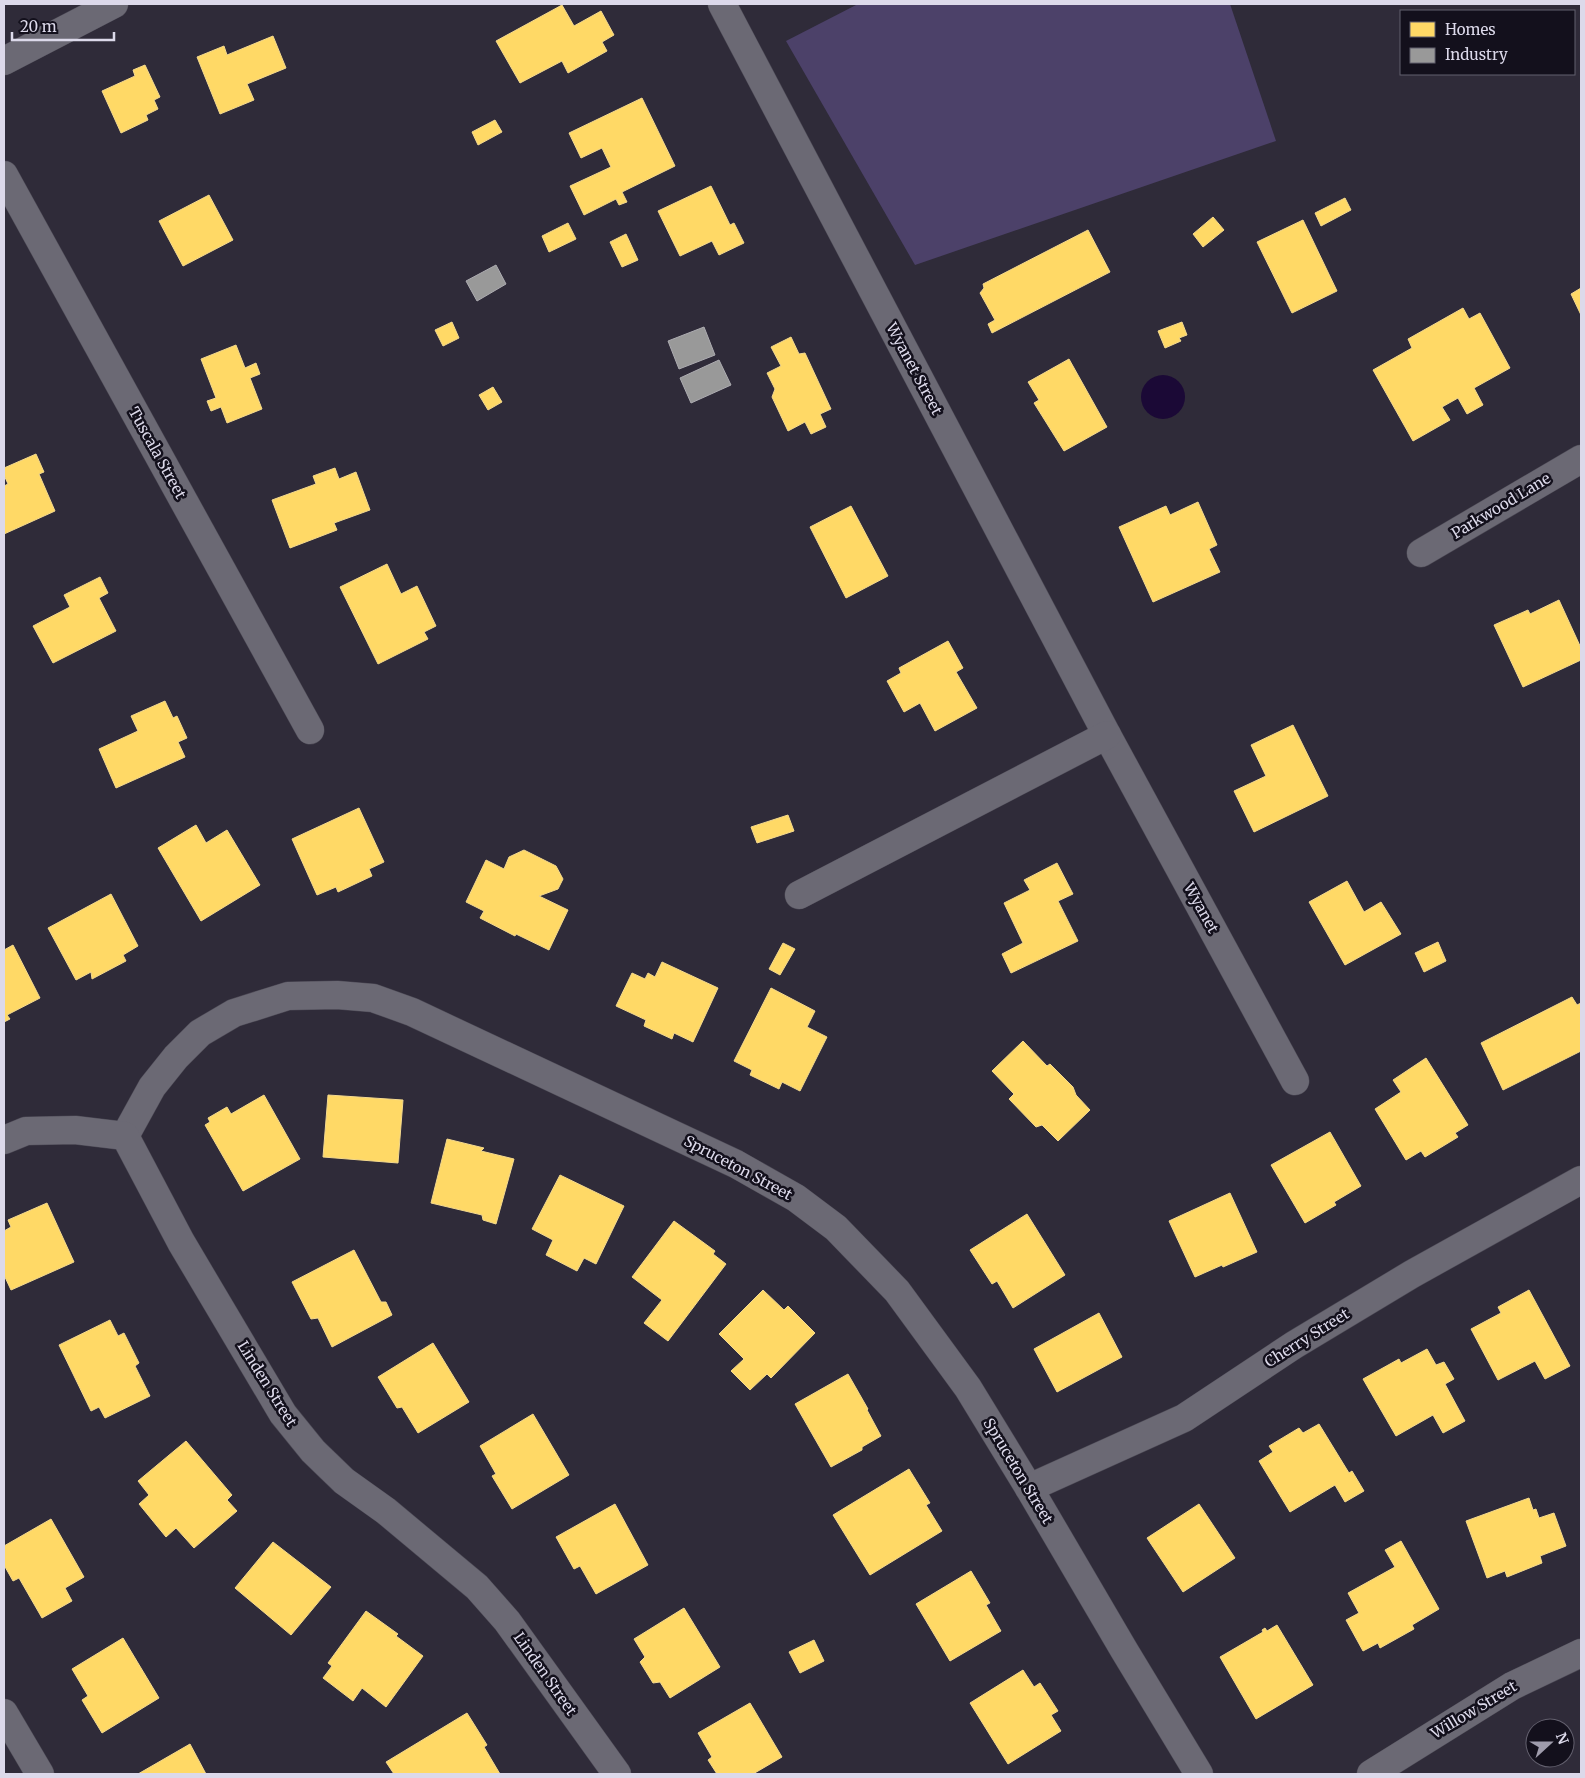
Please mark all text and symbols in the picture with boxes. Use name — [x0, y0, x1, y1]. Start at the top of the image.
scale bar — [12, 10, 115, 42]
legend — [1400, 10, 1575, 75]
text: 20 m — [20, 17, 57, 36]
text: Homes — [1445, 20, 1496, 39]
text: Industry — [1445, 45, 1508, 64]
street label: Wyanet Street — [882, 319, 947, 418]
street label: Tuscala Street — [124, 404, 191, 502]
street label: Parkwood Lane — [1448, 468, 1554, 543]
street label: Wyanet — [1179, 878, 1223, 937]
street label: Spruceton Street — [681, 1131, 796, 1204]
street label: Cherry Street — [1261, 1304, 1353, 1371]
street label: Linden Street — [234, 1337, 301, 1430]
street label: Spruceton Street — [979, 1414, 1058, 1527]
street label: Linden Street — [510, 1628, 581, 1719]
street label: Willow Street — [1426, 1676, 1520, 1743]
north arrow — [1525, 1718, 1575, 1768]
text: N — [1552, 1730, 1573, 1747]

